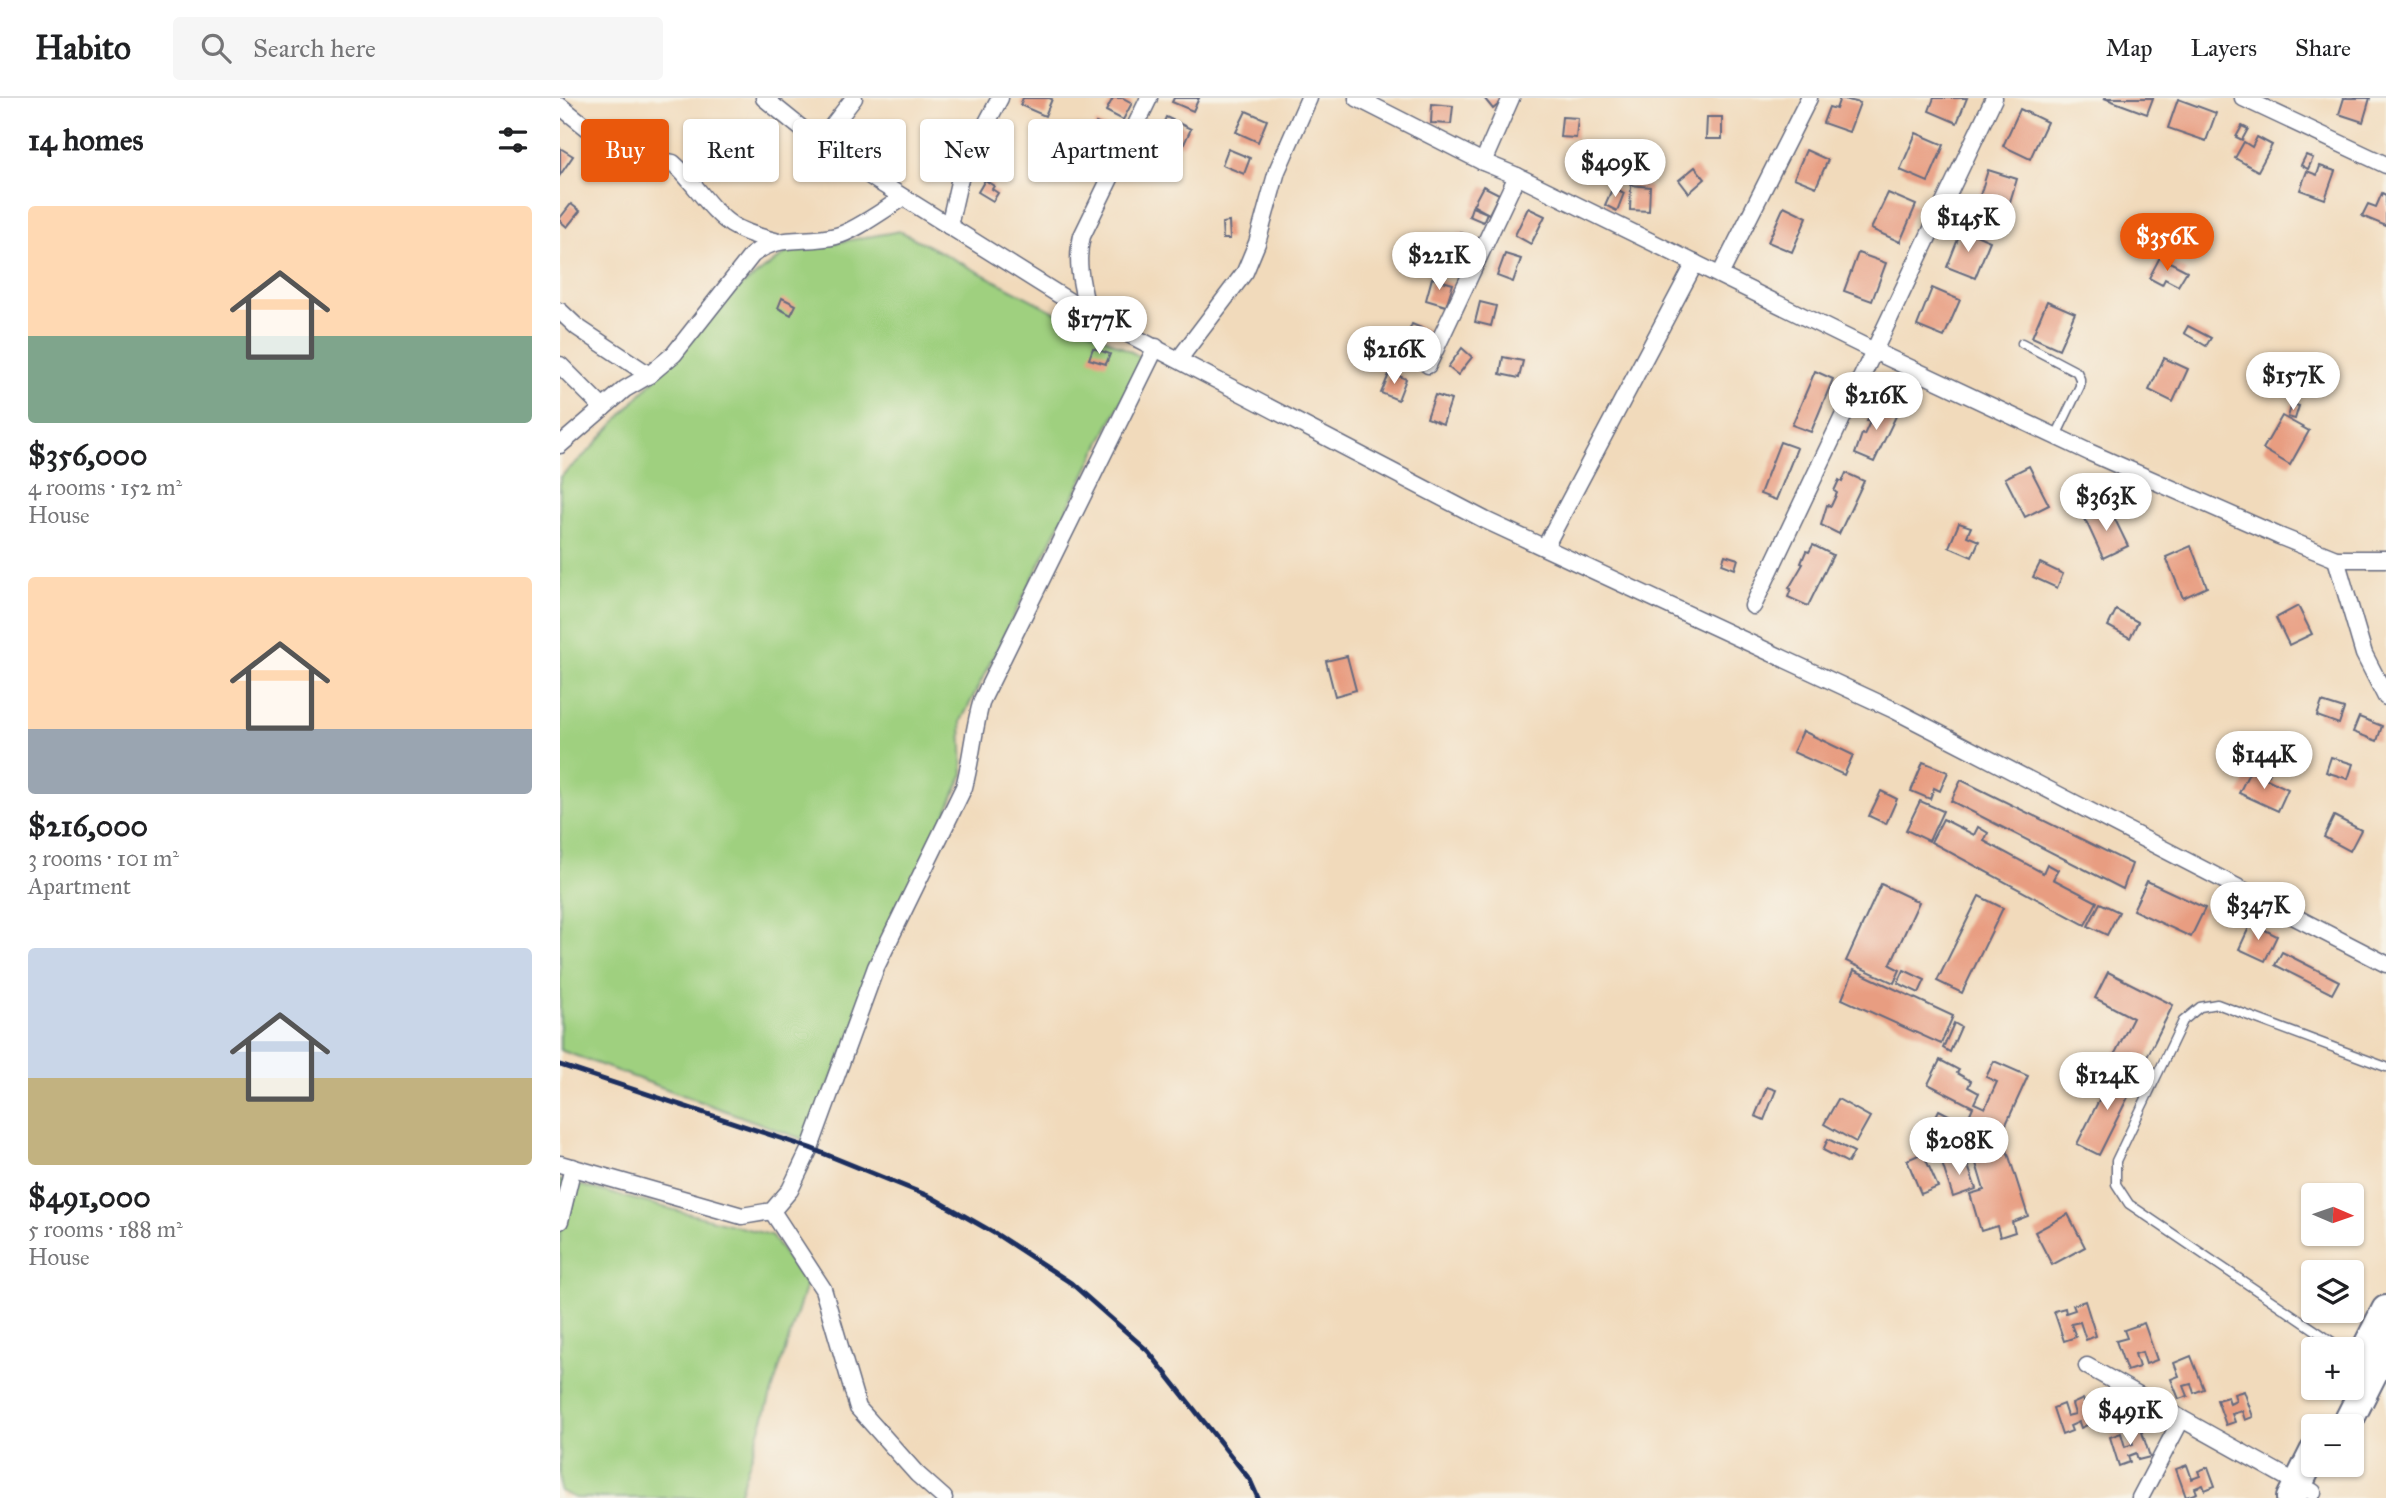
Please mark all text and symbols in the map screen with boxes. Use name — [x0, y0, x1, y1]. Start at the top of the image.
search box — [173, 17, 663, 80]
text: Habito — [35, 28, 131, 68]
icon: search — [197, 29, 235, 67]
text: Search here — [253, 32, 376, 64]
text: Map — [2106, 33, 2153, 63]
text: Layers — [2191, 33, 2257, 63]
text: Share — [2295, 33, 2351, 63]
chip: Buy — [581, 119, 669, 182]
chip: Rent — [683, 119, 779, 182]
chip: Filters — [793, 119, 906, 182]
chip: New — [920, 119, 1014, 182]
chip: Apartment — [1028, 119, 1183, 182]
icon: filters — [494, 121, 532, 159]
text: 14 homes — [28, 122, 143, 158]
pin: $409K — [1566, 140, 1664, 199]
text: $409K — [1581, 148, 1649, 176]
pin: $145K — [1919, 194, 2017, 254]
text: $145K — [1937, 203, 1999, 231]
pin: $356K — [2118, 214, 2216, 273]
text: $356K — [2136, 222, 2198, 250]
pin: $221K — [1390, 232, 1488, 292]
text: $221K — [1408, 241, 1470, 269]
icon: home — [217, 252, 343, 378]
pin: $177K — [1050, 296, 1148, 356]
text: $177K — [1067, 305, 1131, 333]
pin: $216K — [1345, 327, 1443, 386]
text: $216K — [1363, 335, 1425, 363]
pin: $157K — [2244, 352, 2342, 412]
text: $157K — [2262, 361, 2324, 389]
pin: $216K — [1827, 372, 1925, 432]
text: $216K — [1845, 381, 1907, 409]
text: $356,000 — [28, 437, 147, 473]
text: 4 rooms · 152 m² — [28, 473, 182, 501]
pin: $363K — [2057, 474, 2155, 533]
text: $363K — [2076, 482, 2136, 510]
text: House — [28, 501, 90, 529]
icon: home — [217, 623, 343, 749]
pin: $144K — [2215, 732, 2313, 791]
text: $144K — [2232, 740, 2296, 768]
text: $216,000 — [28, 808, 148, 844]
text: 3 rooms · 101 m² — [28, 844, 179, 872]
text: Apartment — [28, 872, 131, 900]
pin: $347K — [2209, 882, 2307, 942]
text: $347K — [2226, 891, 2290, 919]
icon: home — [217, 994, 343, 1120]
pin: $124K — [2058, 1052, 2156, 1112]
text: $124K — [2075, 1061, 2139, 1089]
pin: $208K — [1910, 1118, 2008, 1177]
text: $208K — [1925, 1126, 1993, 1154]
text: $491,000 — [28, 1179, 151, 1215]
north arrow — [2301, 1183, 2364, 1246]
map controls — [2301, 1183, 2364, 1477]
text: 5 rooms · 188 m² — [28, 1215, 183, 1243]
text: House — [28, 1243, 90, 1271]
button: layers — [2301, 1260, 2364, 1323]
button: + — [2301, 1337, 2364, 1400]
pin: $491K — [2081, 1388, 2179, 1447]
text: $491K — [2098, 1396, 2162, 1424]
button: − — [2301, 1414, 2364, 1477]

